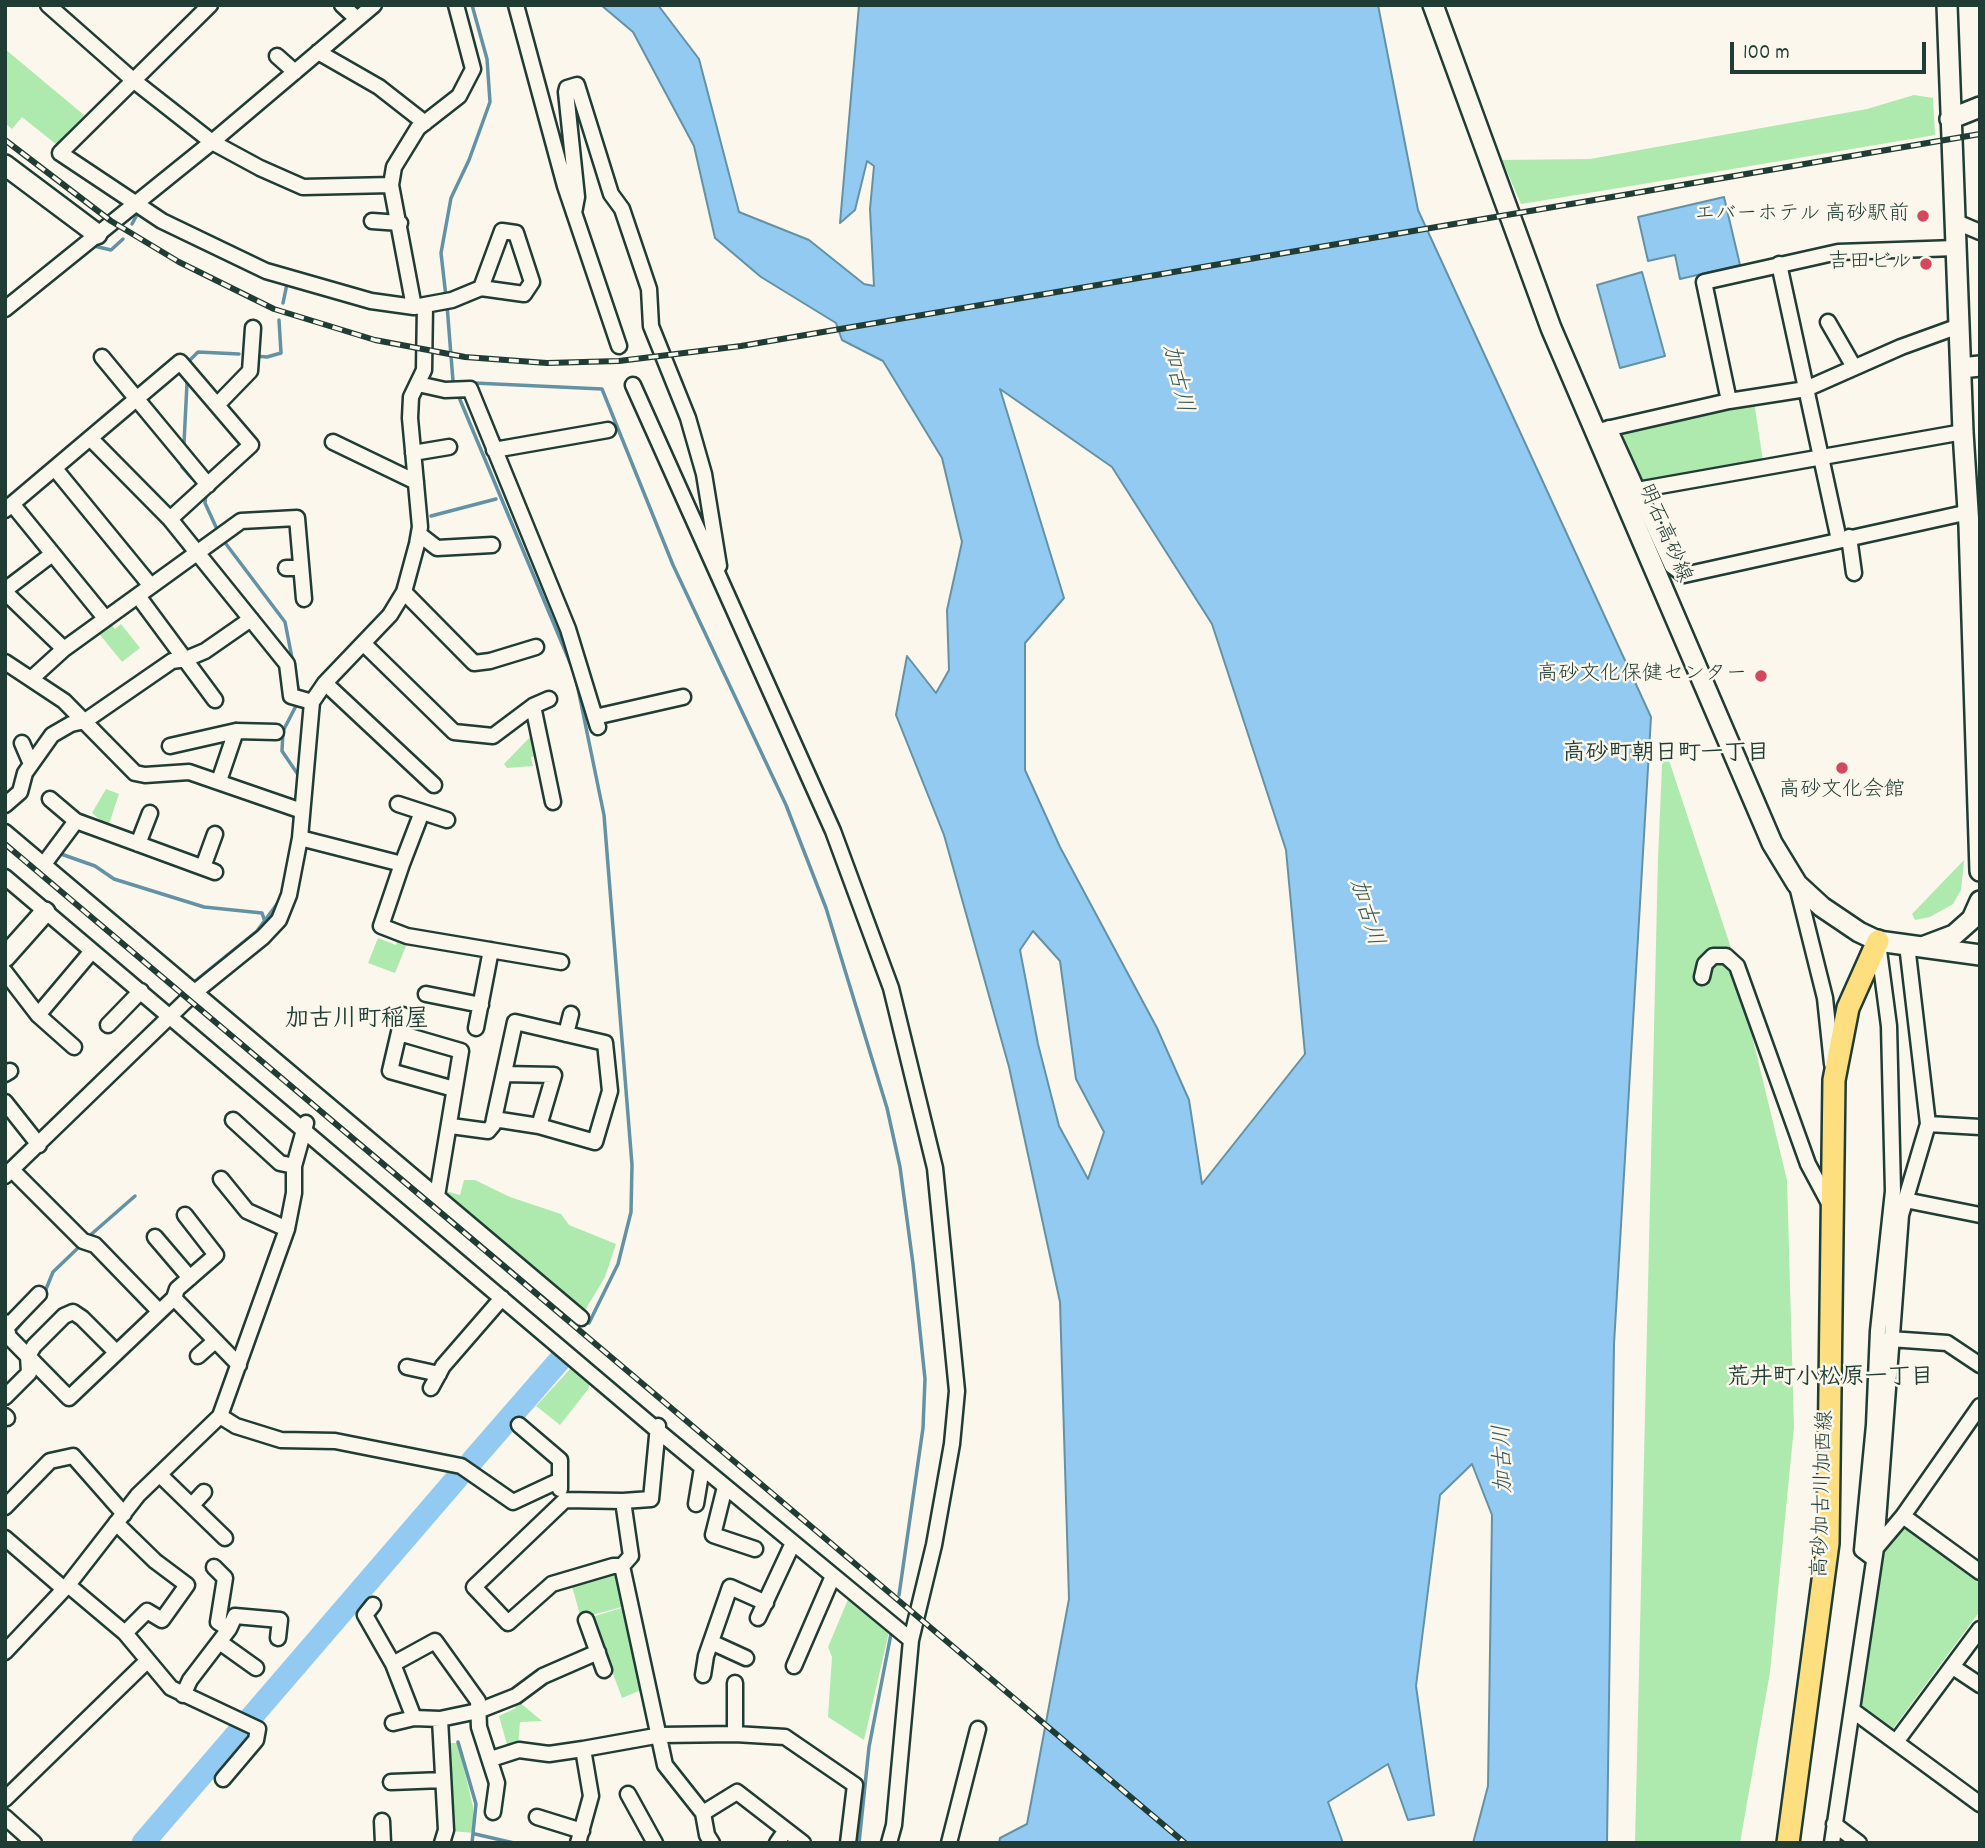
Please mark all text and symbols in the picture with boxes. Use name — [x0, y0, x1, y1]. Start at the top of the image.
scale bar — [1733, 28, 1929, 72]
text: 100 m — [1743, 39, 1790, 69]
place label: エバーホテル 高砂駅前 — [1694, 203, 1909, 229]
marker: エバーホテル 高砂駅前 — [1915, 208, 1931, 224]
place label: 吉田ビル — [1828, 251, 1912, 277]
marker: 吉田ビル — [1918, 256, 1934, 272]
water label: 加古川 — [1154, 342, 1196, 416]
street label: 明石高砂線 — [1631, 481, 1695, 587]
place label: 高砂文化保健センター — [1537, 663, 1747, 689]
marker: 高砂文化保健センター — [1753, 668, 1769, 684]
district label: 高砂町朝日町一丁目 — [1563, 742, 1769, 770]
marker: 高砂文化会館 — [1834, 760, 1850, 776]
place label: 高砂文化会館 — [1779, 779, 1905, 805]
water label: 加古川 — [1341, 876, 1387, 950]
district label: 加古川町稲屋 — [285, 1008, 429, 1036]
district label: 荒井町小松原一丁目 — [1727, 1366, 1933, 1394]
street label: 高砂加古川加西線 — [1809, 1410, 1841, 1578]
water label: 加古川 — [1491, 1424, 1521, 1494]

